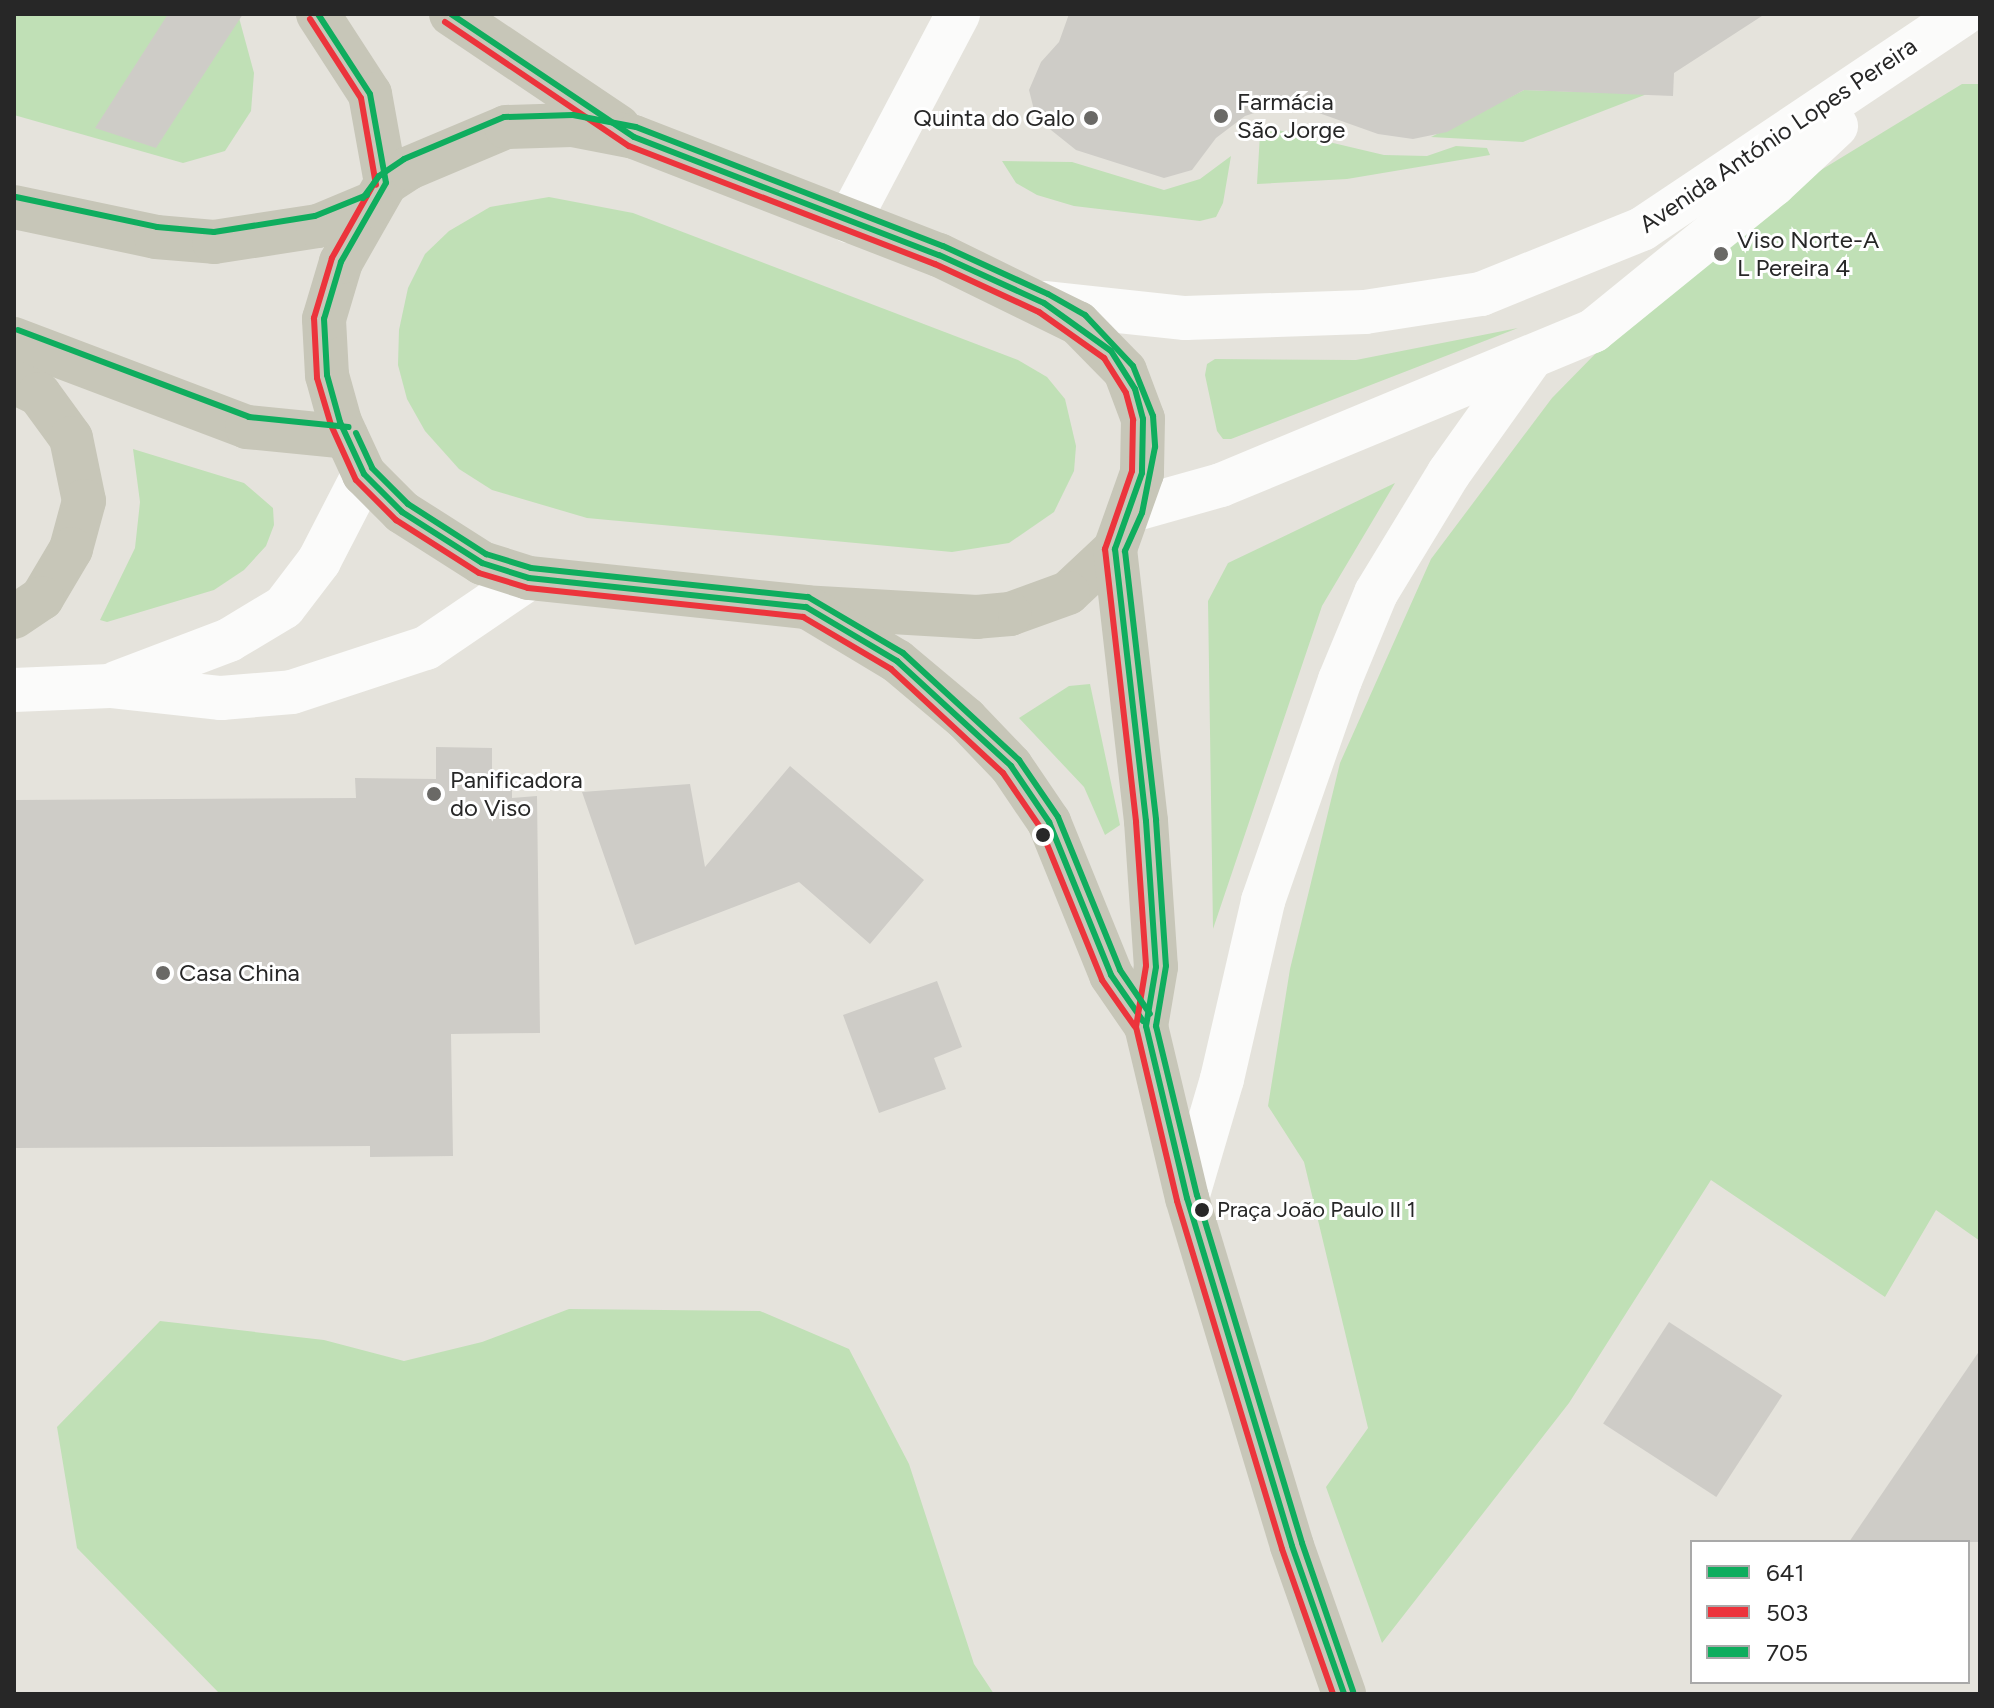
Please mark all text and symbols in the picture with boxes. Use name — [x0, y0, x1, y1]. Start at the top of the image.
street label: Avenida António Lopes Pereira — [1634, 31, 1922, 239]
place label: Farmácia São Jorge — [1237, 88, 1345, 144]
place label: Quinta do Galo — [913, 104, 1075, 132]
marker: Farmácia São Jorge — [1212, 107, 1230, 125]
marker: Quinta do Galo — [1082, 109, 1100, 127]
place label: Viso Norte-A L Pereira 4 — [1737, 226, 1879, 282]
marker: Viso Norte-A L Pereira 4 — [1712, 245, 1730, 263]
place label: Panificadora do Viso — [450, 766, 583, 822]
marker: Panificadora do Viso — [425, 785, 443, 803]
unlabelled marker — [1035, 827, 1051, 843]
place label: Casa China — [179, 959, 300, 987]
marker: Casa China — [154, 964, 172, 982]
place label: Praça João Paulo II 1 — [1217, 1197, 1416, 1223]
marker: Praça João Paulo II 1 — [1194, 1202, 1210, 1218]
legend — [1690, 1540, 1970, 1684]
text: 641 — [1766, 1558, 1804, 1587]
text: 503 — [1766, 1598, 1808, 1627]
text: 705 — [1766, 1638, 1808, 1667]

